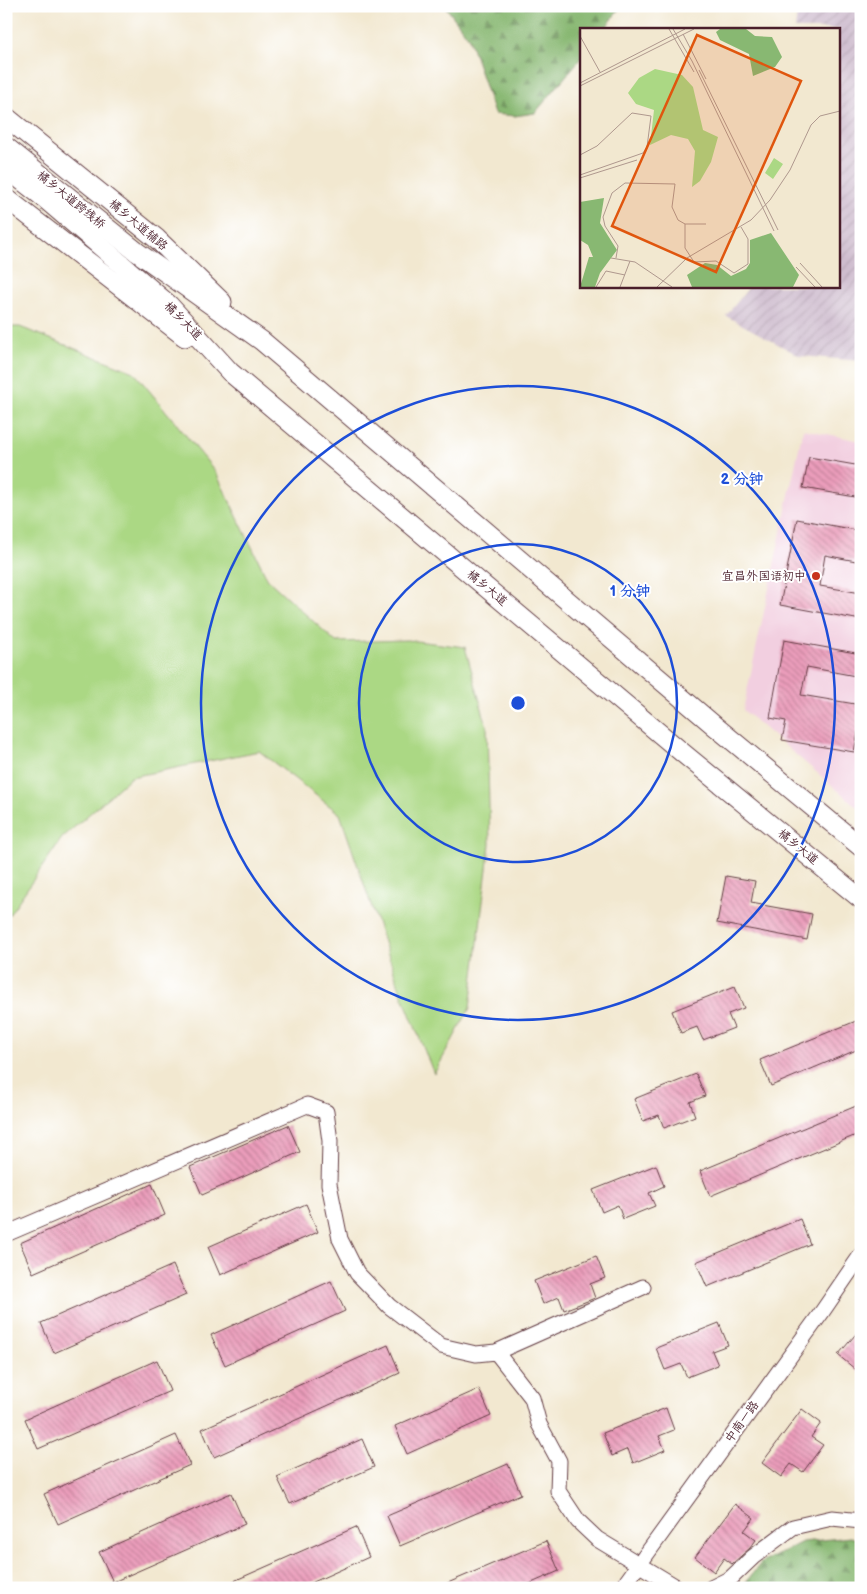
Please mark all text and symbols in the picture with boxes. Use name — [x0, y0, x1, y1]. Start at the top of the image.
inset map — [580, 28, 840, 288]
street label: 橘乡大道跨线桥 — [34, 168, 109, 233]
street label: 橘乡大道辅路 — [106, 196, 170, 254]
street label: 橘乡大道 — [161, 299, 205, 343]
text: 2 分钟 — [720, 470, 764, 489]
street label: 橘乡大道 — [464, 567, 510, 609]
place label: 宜昌外国语初中 — [722, 569, 806, 584]
marker: 宜昌外国语初中 — [810, 570, 822, 582]
text: 1 分钟 — [610, 582, 650, 601]
centre of rings — [509, 694, 527, 712]
street label: 橘乡大道 — [775, 826, 821, 868]
street label: 中南一路 — [722, 1398, 762, 1446]

